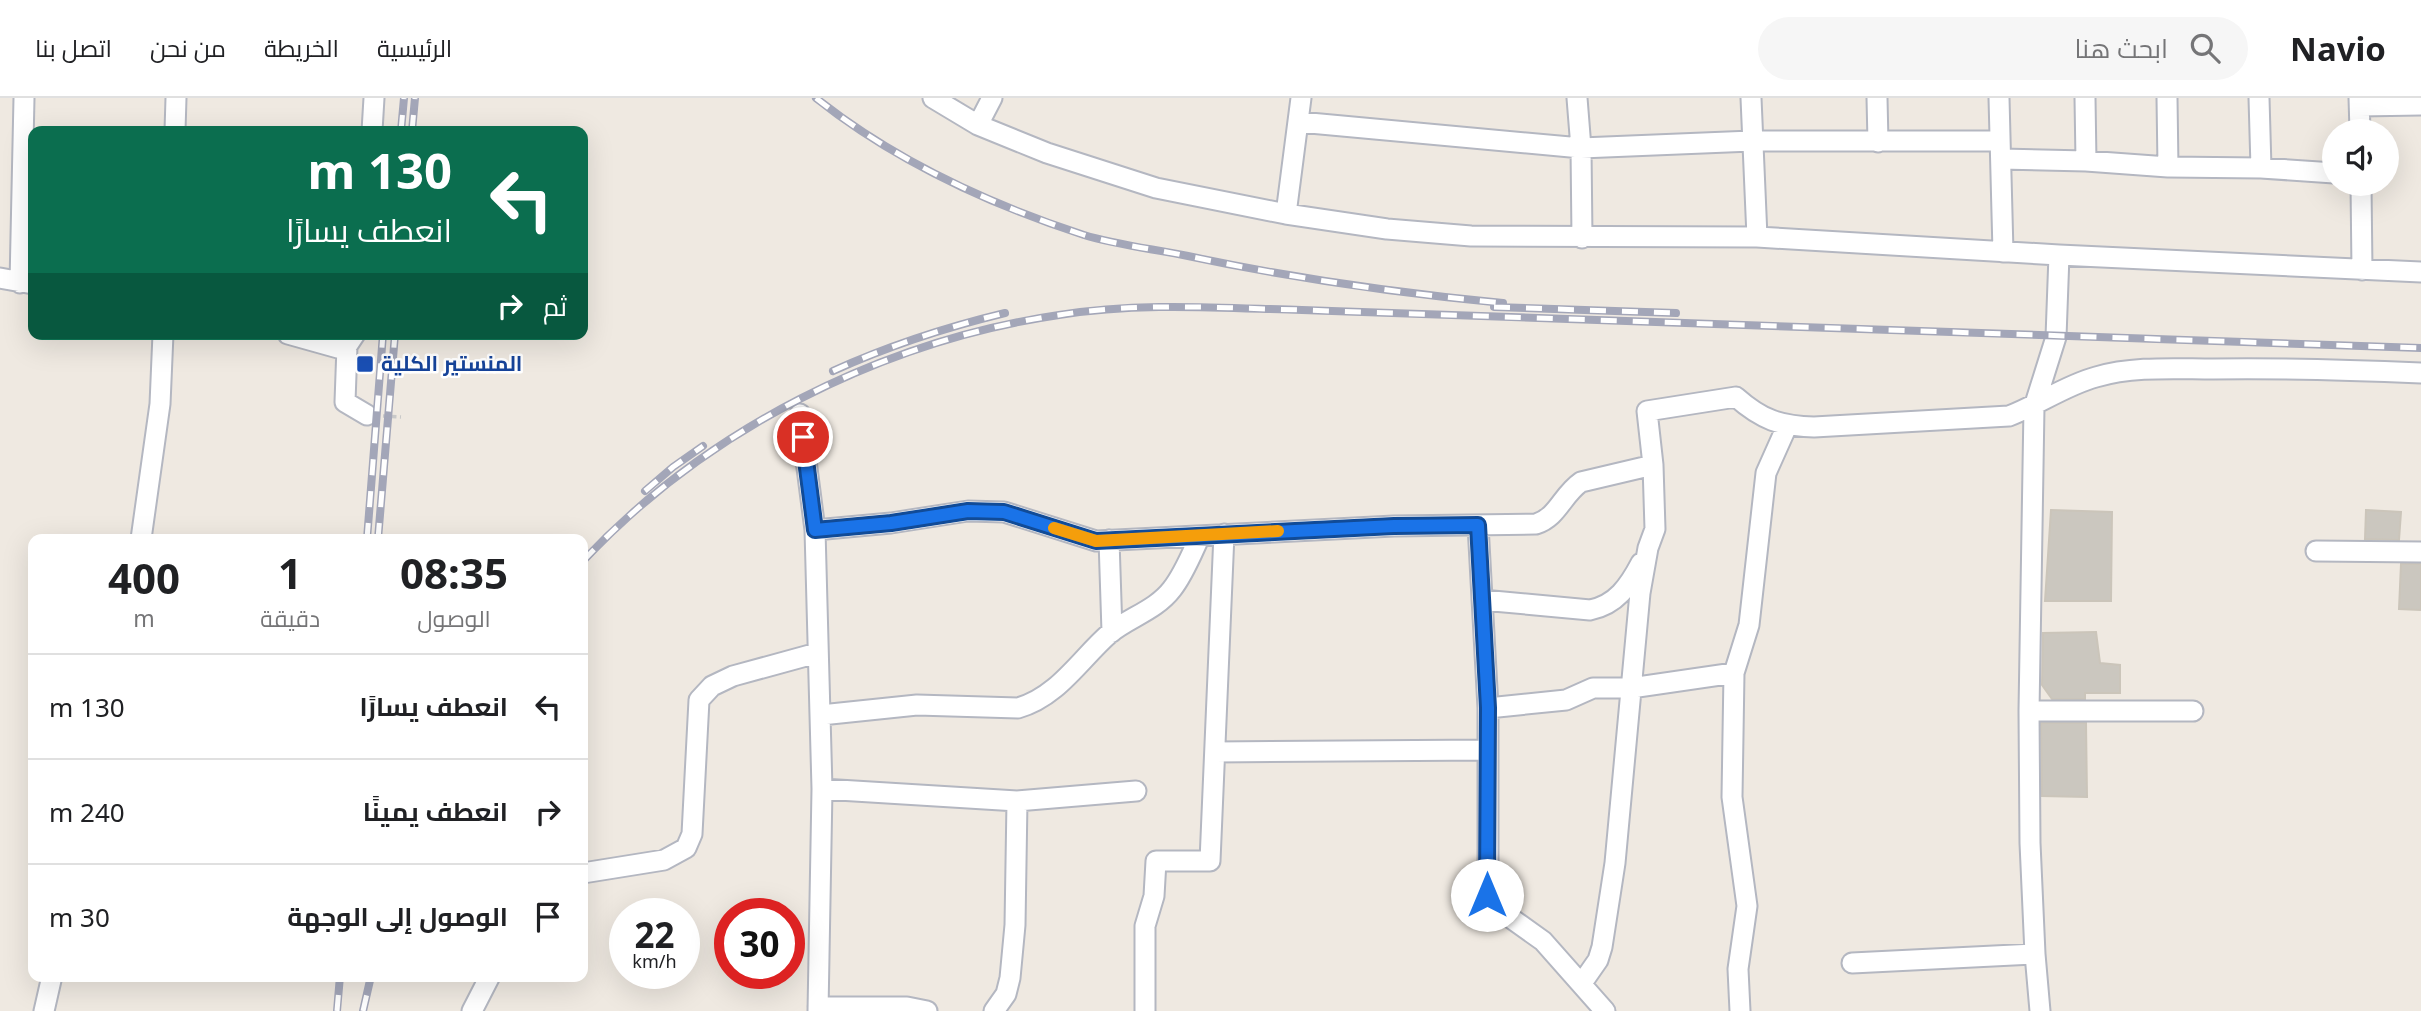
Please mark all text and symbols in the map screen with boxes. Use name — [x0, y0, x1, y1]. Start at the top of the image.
search box — [1758, 17, 2248, 80]
text: Navio — [2290, 26, 2386, 71]
icon: search — [2186, 29, 2224, 67]
text: ابحث هنا — [2074, 30, 2168, 66]
text: اتصل بنا — [35, 31, 112, 64]
text: من نحن — [150, 31, 226, 64]
text: الخريطة — [264, 31, 339, 64]
text: الرئيسية — [377, 31, 452, 64]
map controls — [2322, 119, 2399, 196]
button: sound — [2322, 119, 2399, 196]
text: 130 m — [307, 137, 452, 203]
icon: left — [476, 154, 567, 245]
text: انعطف يسارًا — [286, 208, 452, 251]
icon: right — [491, 287, 529, 325]
text: ثم — [543, 288, 567, 324]
place label: المنستير الكلية — [381, 349, 522, 377]
marker: المنستير الكلية — [355, 354, 375, 374]
pin — [773, 407, 833, 467]
icon: arrive — [784, 418, 822, 456]
text: 1 — [278, 544, 302, 601]
text: 08:35 — [400, 544, 508, 601]
text: 400 — [108, 549, 180, 606]
text: m — [133, 602, 155, 634]
text: دقيقة — [260, 602, 320, 634]
text: الوصول — [417, 602, 491, 634]
text: انعطف يسارًا — [359, 688, 508, 724]
icon: left — [529, 688, 567, 726]
text: 130 m — [49, 689, 125, 725]
text: انعطف يمينًا — [363, 793, 508, 829]
icon: right — [529, 793, 567, 831]
text: 240 m — [49, 794, 125, 830]
position arrow — [1450, 858, 1524, 932]
text: الوصول إلى الوجهة — [287, 898, 508, 934]
icon: arrive — [529, 898, 567, 936]
speed limit sign: 30 — [714, 898, 805, 989]
text: 30 m — [49, 899, 110, 935]
text: 22 — [634, 911, 675, 958]
text: km/h — [632, 949, 677, 973]

